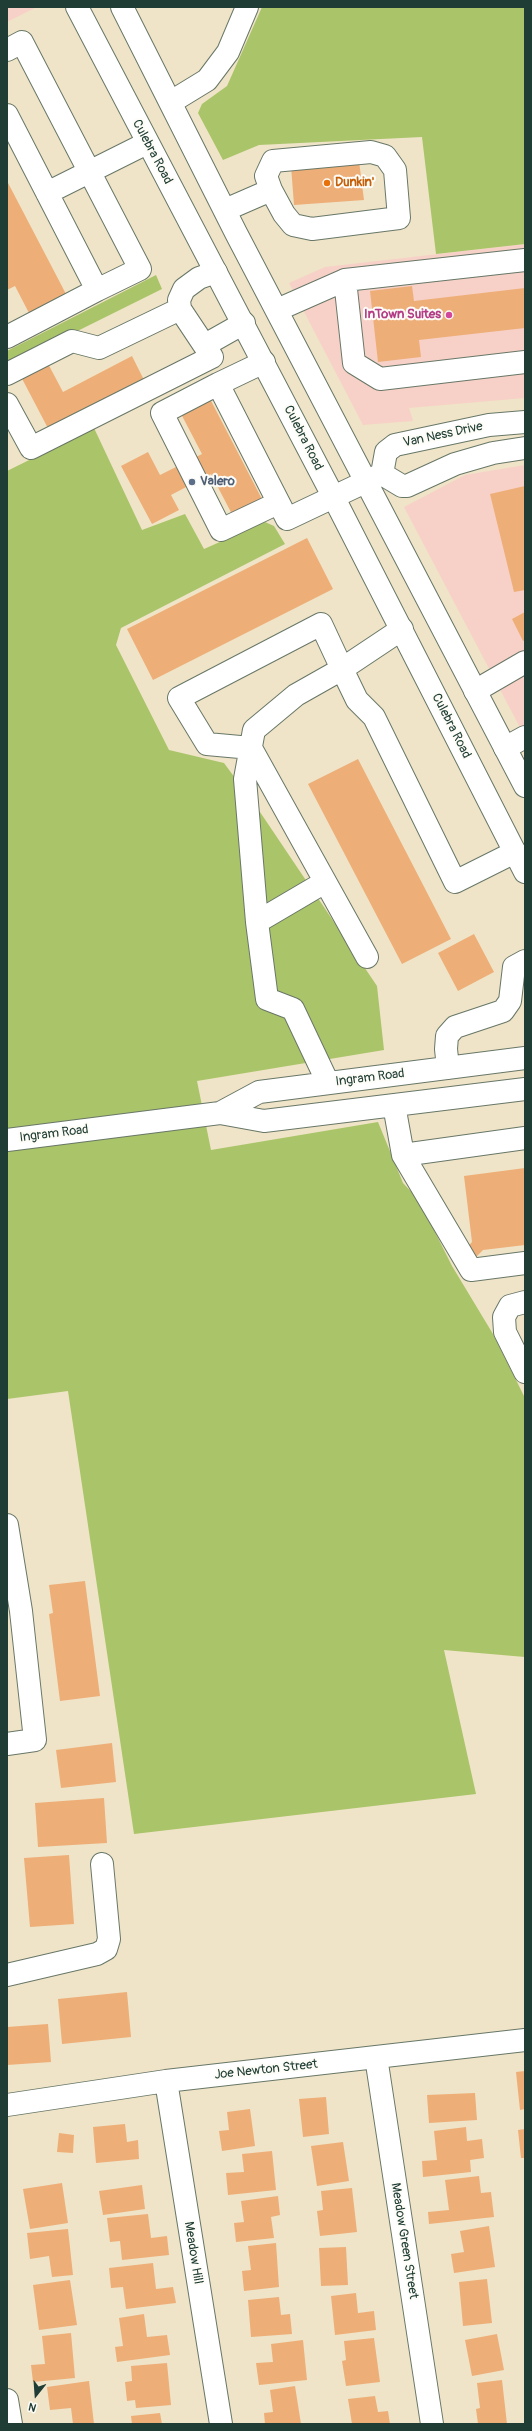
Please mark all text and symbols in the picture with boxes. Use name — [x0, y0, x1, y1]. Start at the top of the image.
street label: Culebra Road — [128, 117, 176, 187]
place label: Dunkin' — [335, 175, 374, 191]
marker: Dunkin' — [322, 178, 332, 188]
place label: InTown Suites — [364, 307, 441, 323]
marker: InTown Suites — [444, 310, 454, 320]
street label: Culebra Road — [280, 403, 326, 473]
street label: Van Ness Drive — [402, 419, 484, 451]
place label: Valero — [200, 474, 235, 490]
marker: Valero — [187, 477, 197, 487]
street label: Culebra Road — [428, 691, 474, 761]
street label: Ingram Road — [335, 1066, 405, 1090]
street label: Ingram Road — [19, 1122, 89, 1146]
street label: Joe Newton Street — [214, 2057, 318, 2083]
street label: Meadow Green Street — [387, 2182, 421, 2300]
street label: Meadow Hill — [180, 2221, 206, 2285]
north arrow — [16, 2375, 56, 2415]
text: N — [27, 2400, 38, 2414]

